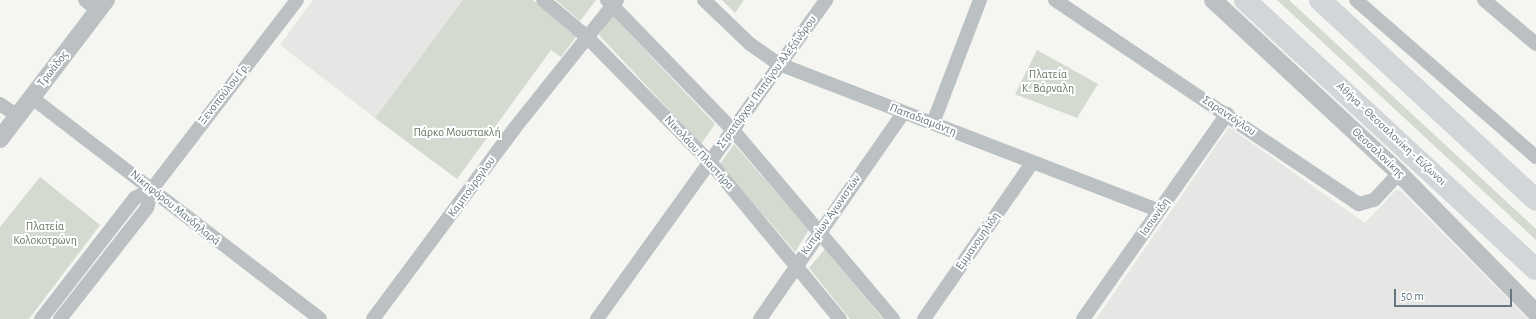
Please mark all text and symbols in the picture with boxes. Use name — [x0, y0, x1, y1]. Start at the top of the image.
street label: Στρατάρχου Παπάγου Αλεξάνδρου — [714, 13, 820, 151]
street label: Τρωάδος — [34, 48, 72, 90]
street label: Ξενoπούλου Γρ. — [195, 60, 253, 128]
park label: Πλατεία Κ. Βάρναλη — [1022, 68, 1074, 96]
street label: Αθήνα - Θεσσαλονίκη - Εύζωνοι — [1333, 79, 1449, 189]
street label: Σαραντόγλου — [1200, 93, 1258, 139]
street label: Παπαδιαμάντη — [888, 101, 958, 139]
street label: Νικολάου Πλαστήρα — [661, 113, 737, 193]
street label: Θεσσαλονίκης — [1349, 125, 1407, 181]
park label: Πάρκο Μουστακλή — [413, 126, 501, 140]
street label: Καμπούρογλου — [445, 154, 499, 220]
street label: Νικηφόρου Μανδηλαρά — [127, 167, 223, 249]
street label: Κυπρίων Αγωνιστών — [798, 172, 864, 258]
street label: Ιασωνίδη — [1137, 195, 1173, 239]
street label: Εμμανουηλίδη — [953, 209, 1003, 273]
park label: Πλατεία Κολοκοτρώνη — [13, 220, 77, 248]
scale bar — [1396, 281, 1514, 307]
text: 50 m — [1401, 290, 1424, 302]

